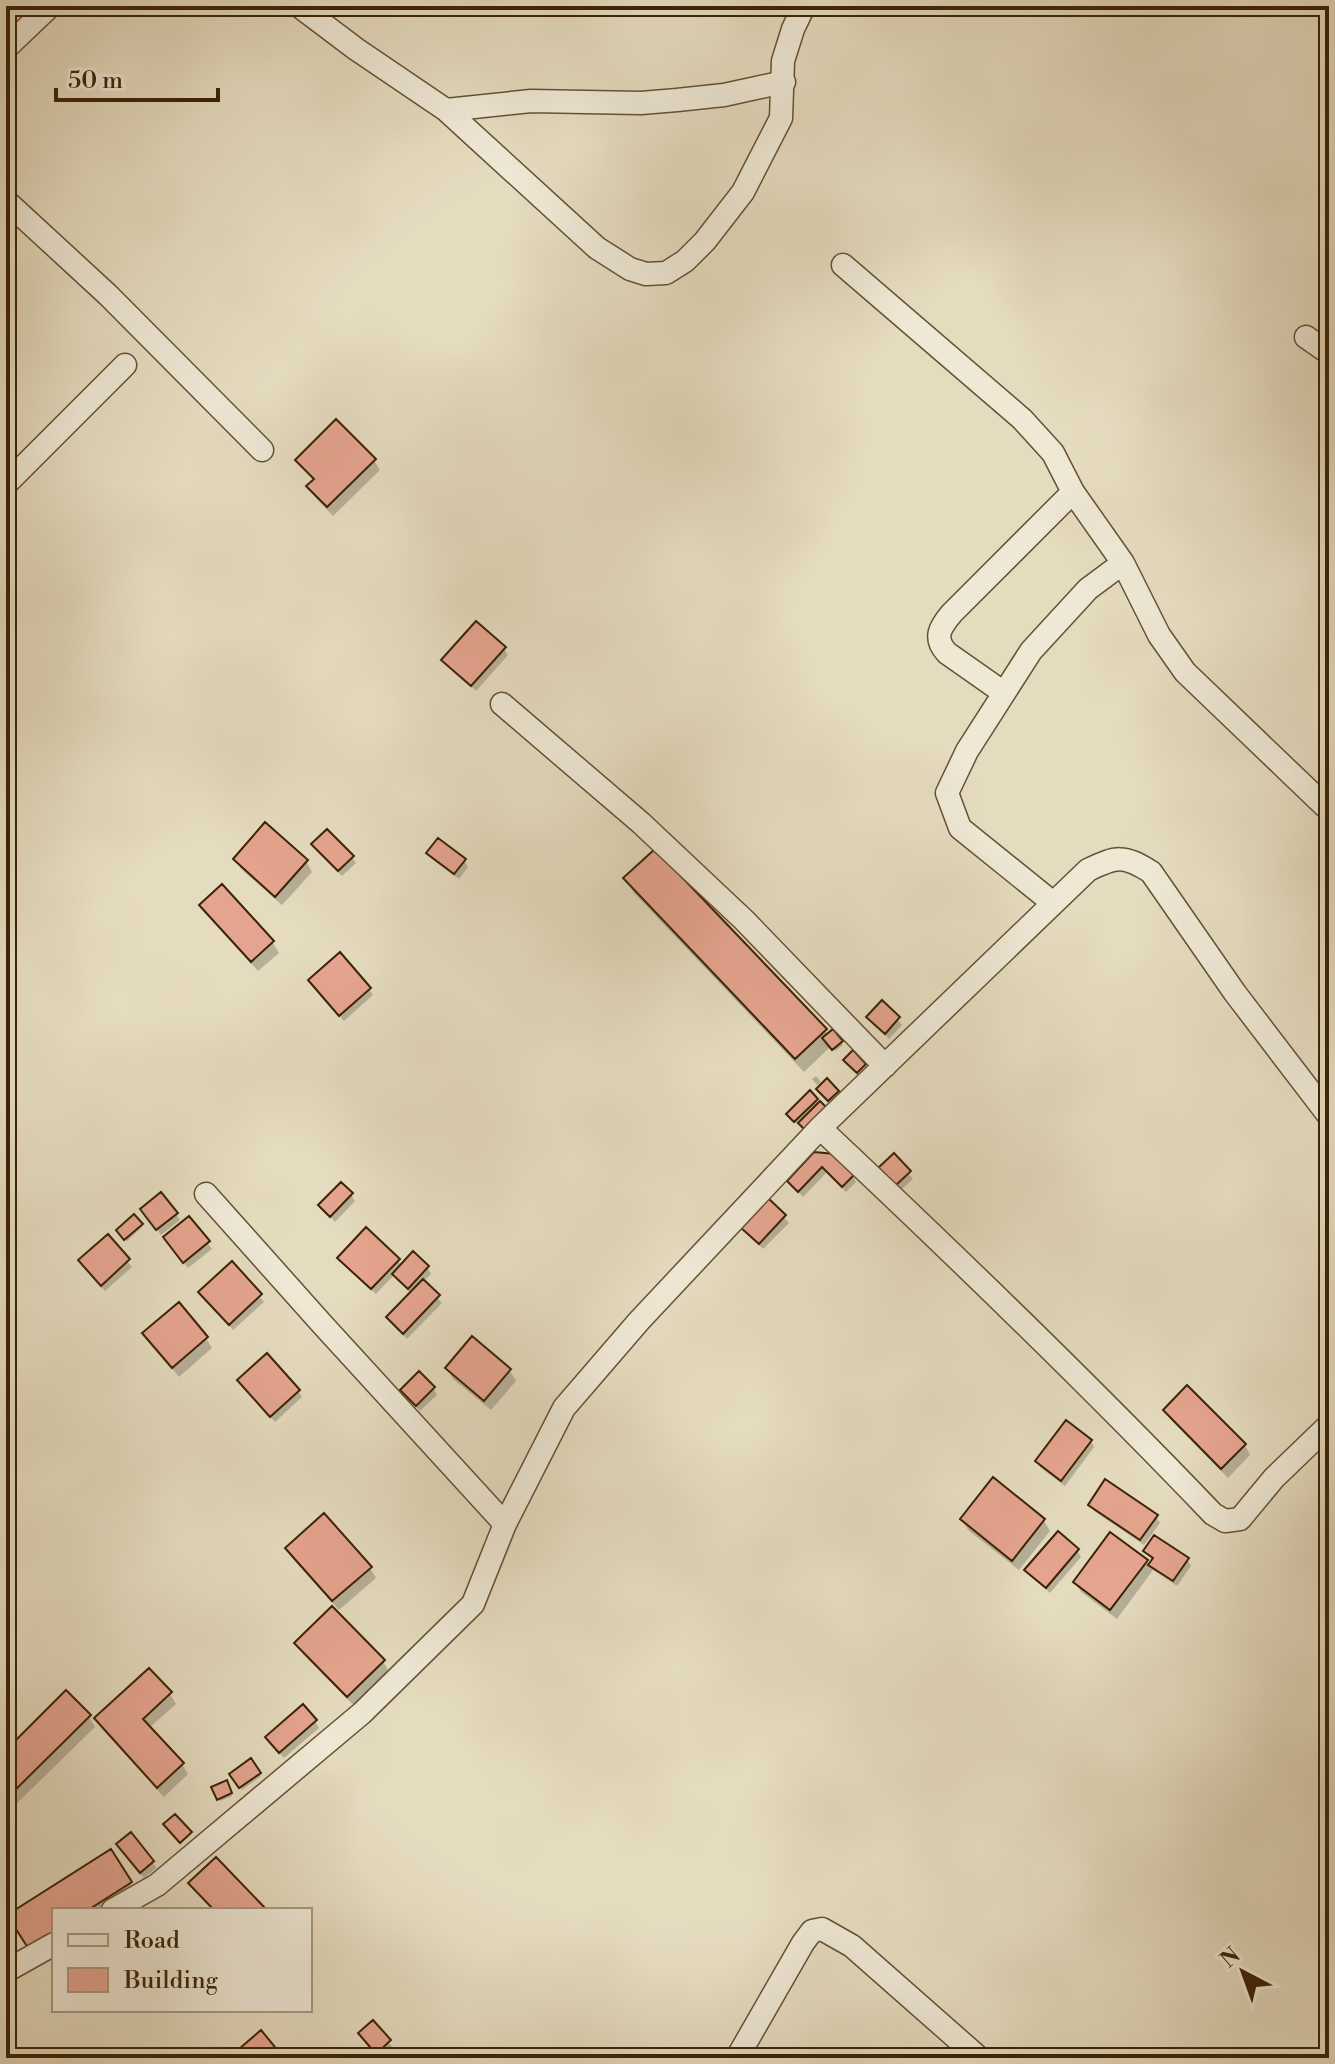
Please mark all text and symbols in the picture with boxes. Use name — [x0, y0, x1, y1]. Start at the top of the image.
scale bar — [56, 52, 218, 102]
text: 50 m — [68, 66, 123, 96]
legend — [52, 1908, 312, 2012]
text: Road — [124, 1926, 180, 1956]
north arrow — [1203, 1932, 1283, 2012]
text: N — [1215, 1942, 1247, 1974]
text: Building — [123, 1966, 218, 1996]

